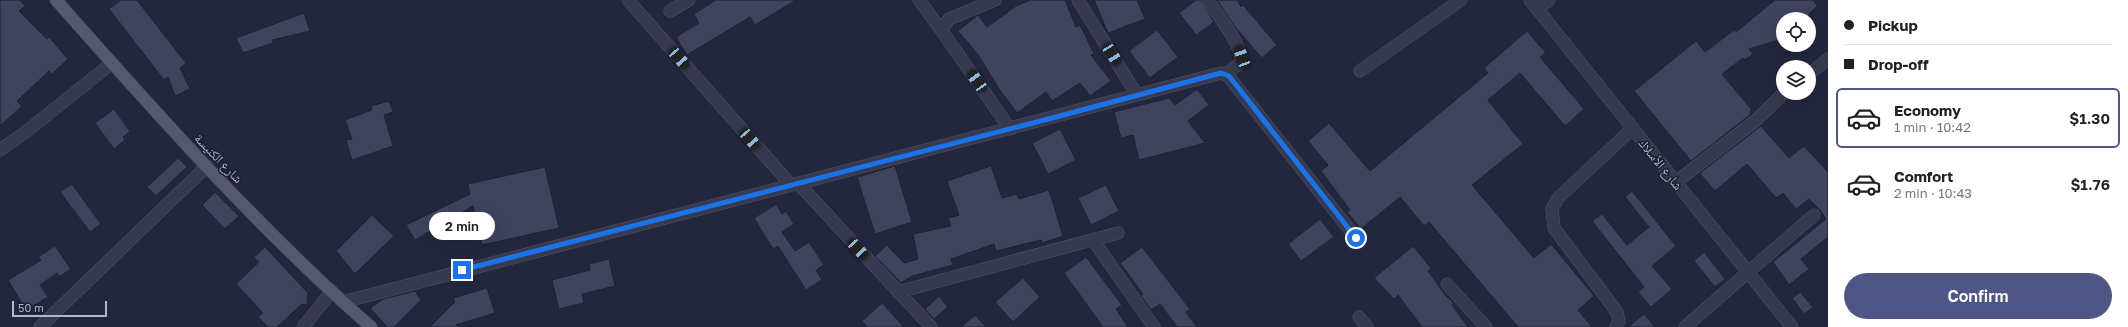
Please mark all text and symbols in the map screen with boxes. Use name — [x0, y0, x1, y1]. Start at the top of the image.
map controls — [1776, 12, 1816, 100]
button: locate — [1776, 12, 1816, 52]
text: Pickup — [1868, 16, 1918, 34]
car — [1101, 41, 1123, 67]
car — [1232, 44, 1252, 70]
car — [667, 45, 691, 71]
text: Drop-off — [1868, 55, 1928, 73]
button: layers — [1776, 60, 1816, 100]
car — [965, 68, 989, 94]
icon: car — [1846, 100, 1882, 136]
text: Economy — [1894, 101, 1961, 119]
text: $1.30 — [2069, 109, 2110, 127]
text: 1 min · 10:42 — [1894, 119, 1971, 135]
car — [738, 126, 762, 152]
street label: شارع الكنيسة — [190, 130, 247, 188]
street label: شارع الأسلاك — [1634, 135, 1687, 194]
icon: car — [1846, 166, 1882, 202]
text: Comfort — [1894, 167, 1953, 185]
text: $1.76 — [2070, 175, 2110, 193]
text: 2 min · 10:43 — [1894, 185, 1972, 201]
callout: 2 min — [429, 212, 495, 240]
text: 2 min — [445, 218, 479, 234]
route start — [1347, 229, 1365, 247]
car — [845, 236, 871, 262]
route end — [453, 261, 471, 279]
button: Confirm — [1844, 273, 2112, 319]
scale bar — [12, 299, 107, 318]
text: 50 m — [18, 301, 44, 314]

